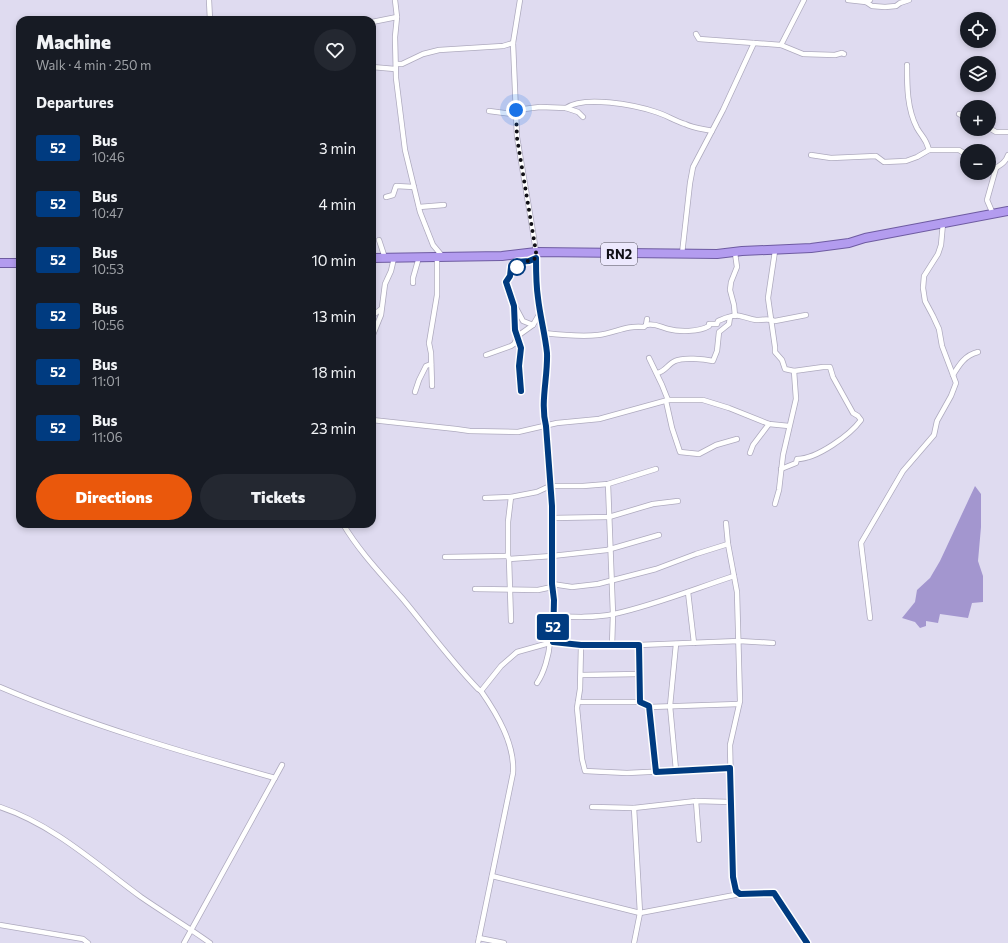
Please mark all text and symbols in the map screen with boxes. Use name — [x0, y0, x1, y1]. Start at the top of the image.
map controls — [960, 12, 996, 180]
button: locate — [960, 12, 996, 48]
button: heart — [314, 29, 356, 71]
text: Machine — [36, 30, 111, 53]
button: layers — [960, 56, 996, 92]
text: Walk · 4 min · 250 m — [36, 57, 151, 73]
text: Departures — [36, 93, 114, 111]
your location — [506, 100, 526, 120]
button: + — [960, 100, 996, 136]
text: Bus — [92, 131, 117, 149]
text: 52 — [50, 139, 66, 156]
text: 3 min — [319, 139, 356, 157]
button: − — [960, 144, 996, 180]
text: 10:46 — [92, 149, 125, 165]
text: Bus — [92, 187, 117, 205]
text: 52 — [50, 195, 66, 212]
text: 4 min — [319, 195, 356, 213]
text: 10:47 — [92, 205, 124, 221]
text: Bus — [92, 243, 117, 261]
road number: RN2 — [601, 243, 637, 265]
text: 52 — [50, 251, 66, 268]
text: 10 min — [311, 251, 356, 269]
unlabelled marker — [508, 258, 526, 276]
text: 10:53 — [92, 261, 124, 277]
text: Bus — [92, 299, 117, 317]
text: 52 — [50, 307, 66, 324]
text: 13 min — [313, 307, 356, 325]
text: 10:56 — [92, 317, 124, 333]
text: Bus — [92, 355, 117, 373]
text: 52 — [50, 363, 66, 380]
text: 18 min — [312, 363, 356, 381]
text: 11:01 — [92, 373, 120, 389]
text: Bus — [92, 411, 117, 429]
text: 52 — [50, 419, 66, 436]
text: 23 min — [311, 419, 356, 437]
text: 11:06 — [92, 429, 123, 445]
button: Directions — [36, 474, 192, 520]
button: Tickets — [200, 474, 356, 520]
line badge: 52 — [535, 614, 571, 640]
text: 52 — [545, 618, 561, 635]

